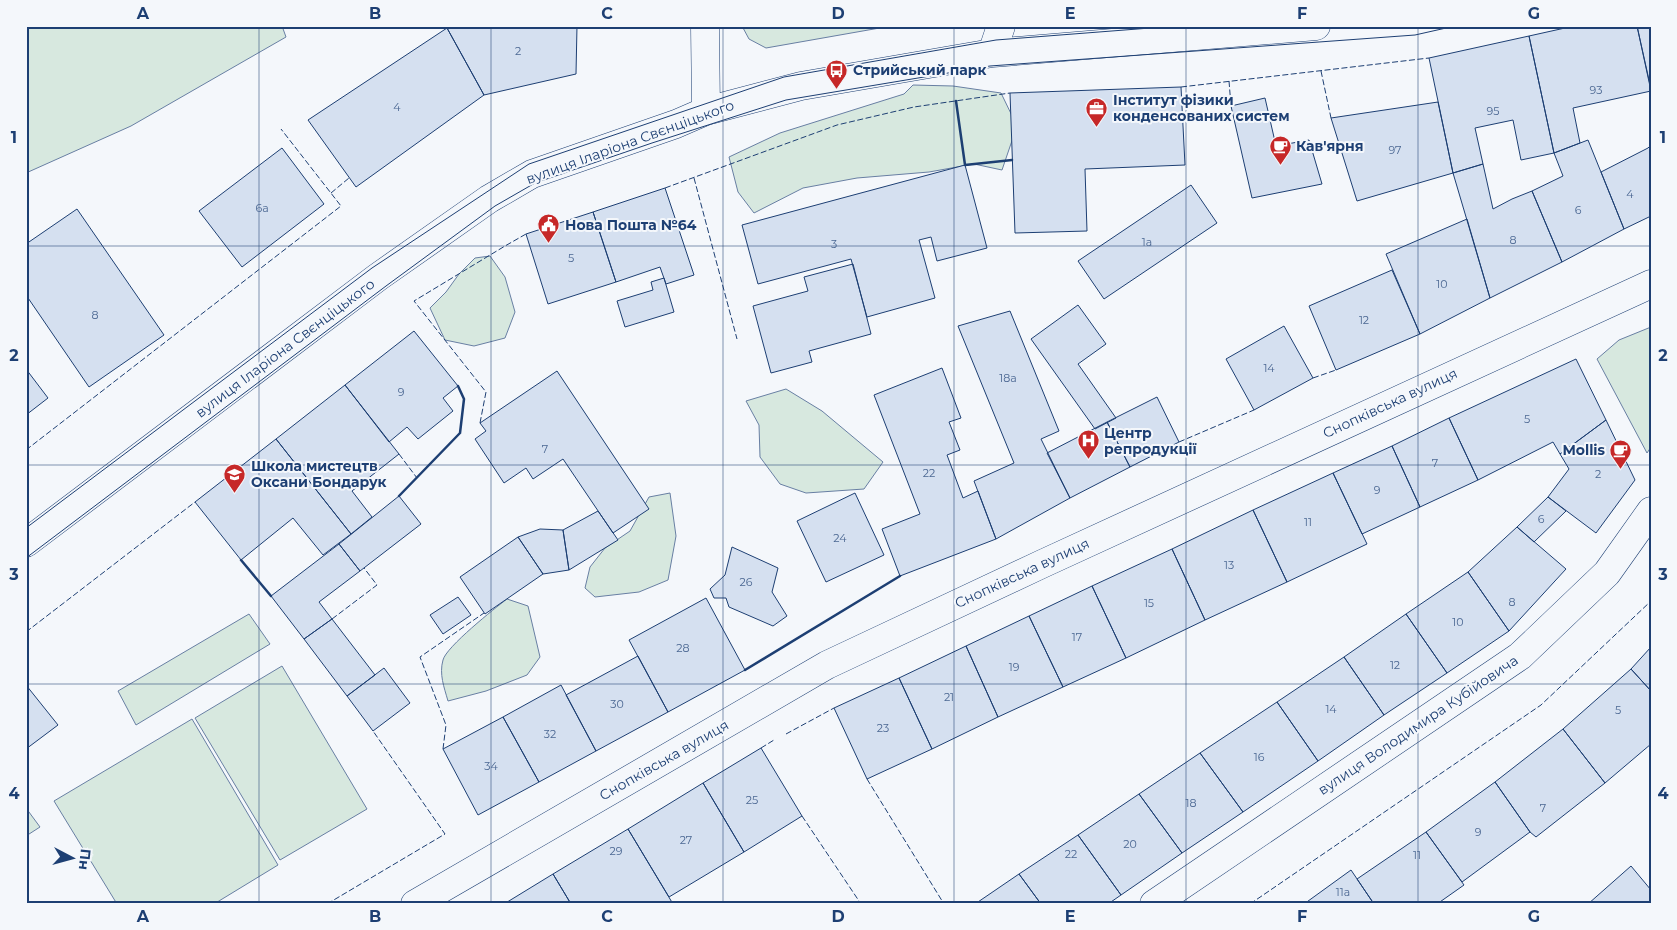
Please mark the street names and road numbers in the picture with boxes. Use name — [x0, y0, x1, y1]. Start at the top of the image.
street label: вулиця Іларіона Свєнціцького — [524, 96, 737, 188]
street label: вулиця Іларіона Свєнціцького — [192, 275, 378, 421]
street label: Снопківська вулиця — [1320, 364, 1460, 442]
street label: Снопківська вулиця — [952, 534, 1092, 612]
street label: вулиця Володимира Кубійовича — [1314, 651, 1522, 799]
street label: Снопківська вулиця — [596, 716, 732, 804]

